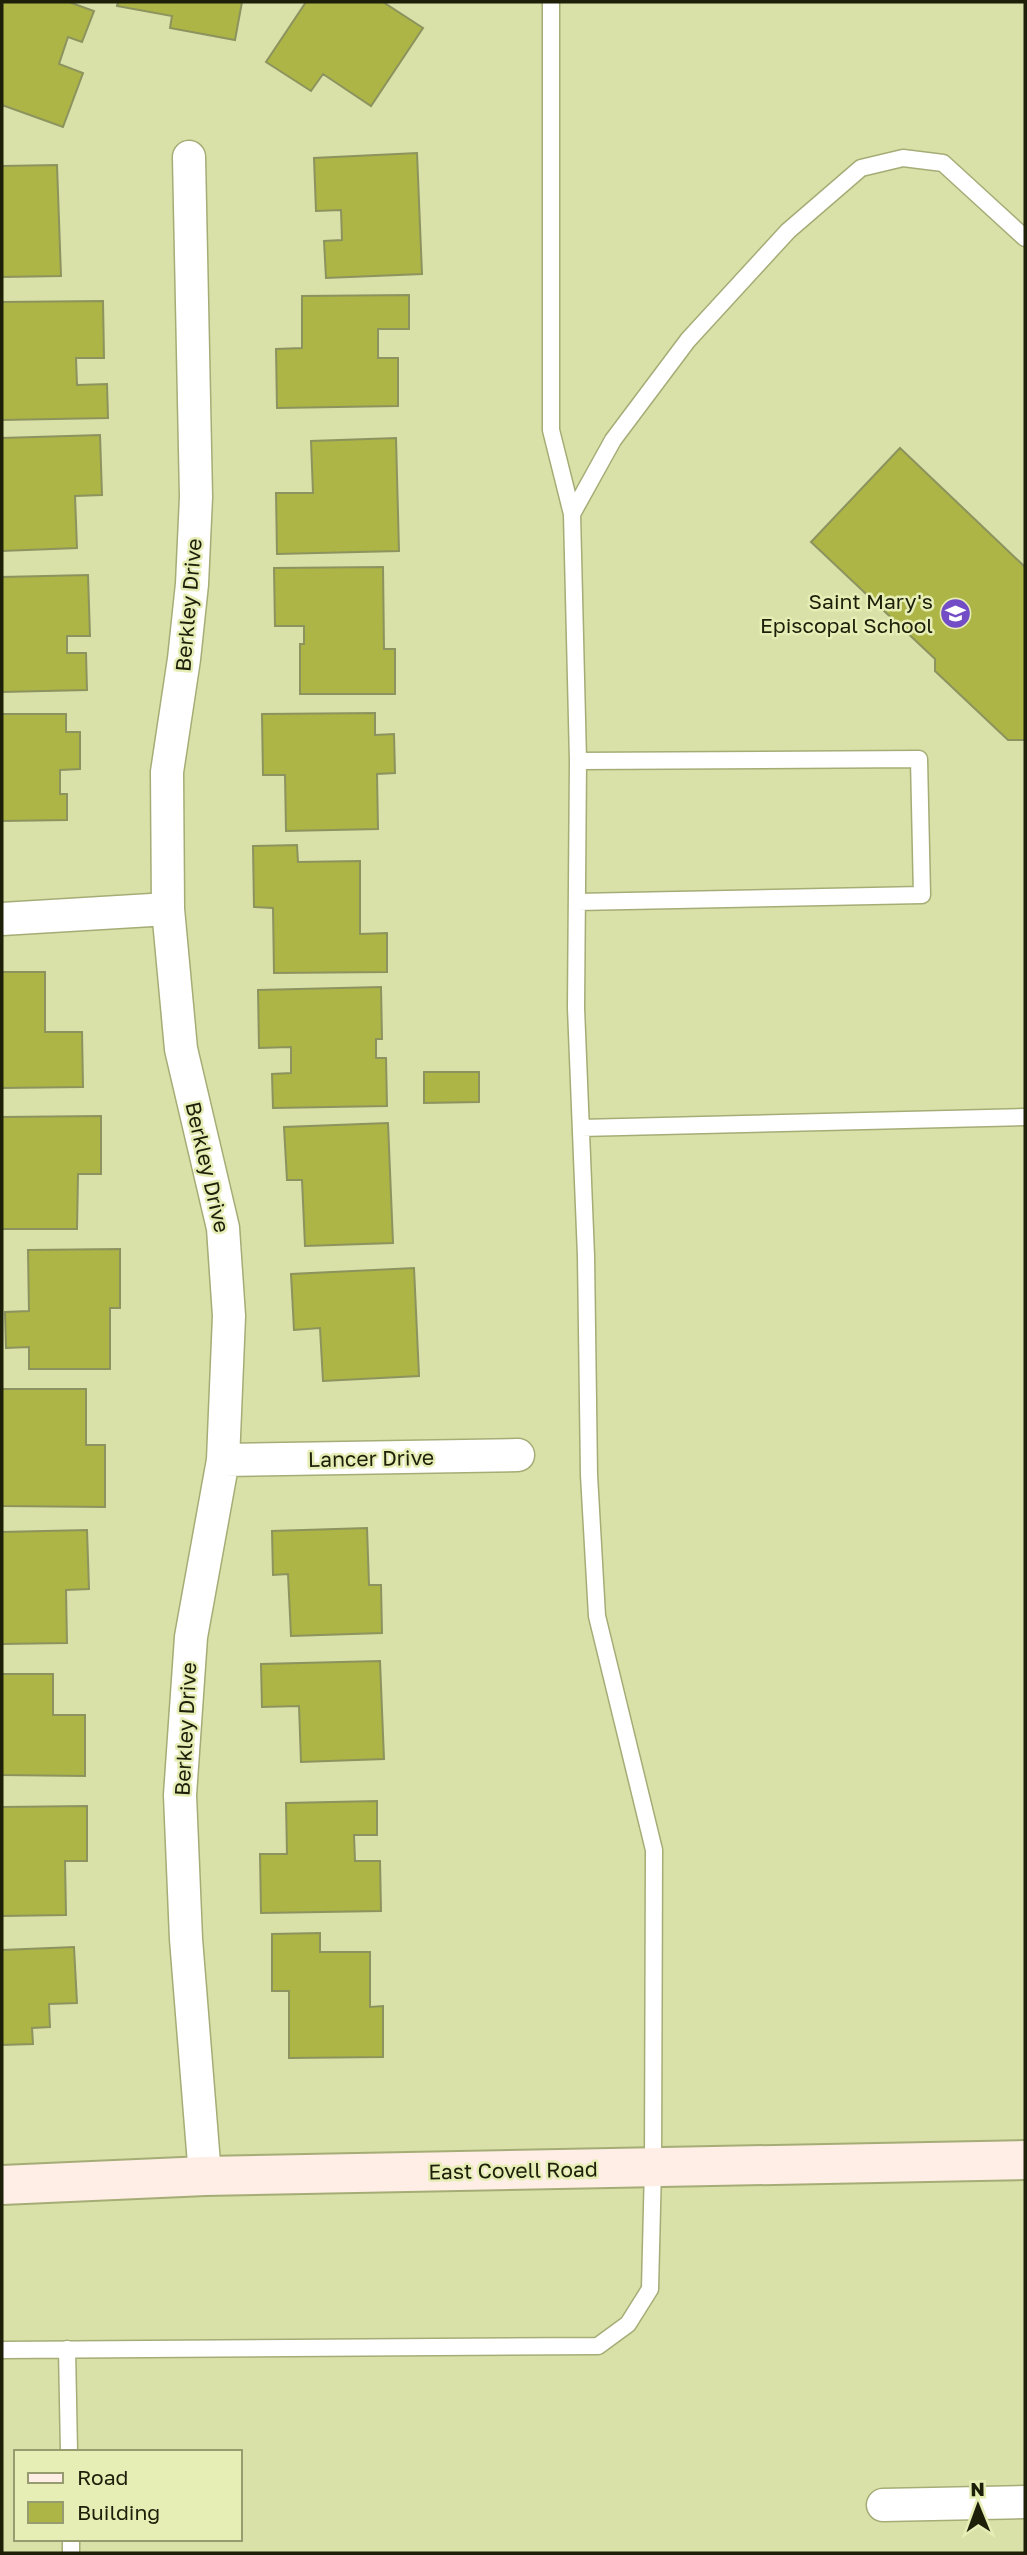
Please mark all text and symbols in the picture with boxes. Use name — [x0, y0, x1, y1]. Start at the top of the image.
street label: Berkley Drive — [169, 537, 207, 673]
place label: Saint Mary's Episcopal School — [760, 588, 933, 638]
school or university icon: Saint Mary's Episcopal School — [939, 596, 973, 630]
street label: Berkley Drive — [180, 1099, 236, 1235]
street label: Lancer Drive — [308, 1444, 434, 1472]
street label: Berkley Drive — [169, 1662, 201, 1796]
street label: East Covell Road — [428, 2156, 598, 2184]
legend — [14, 2450, 242, 2541]
text: Road — [77, 2464, 128, 2490]
north arrow — [943, 2471, 1013, 2541]
text: N — [970, 2477, 985, 2500]
text: Building — [77, 2499, 160, 2525]

